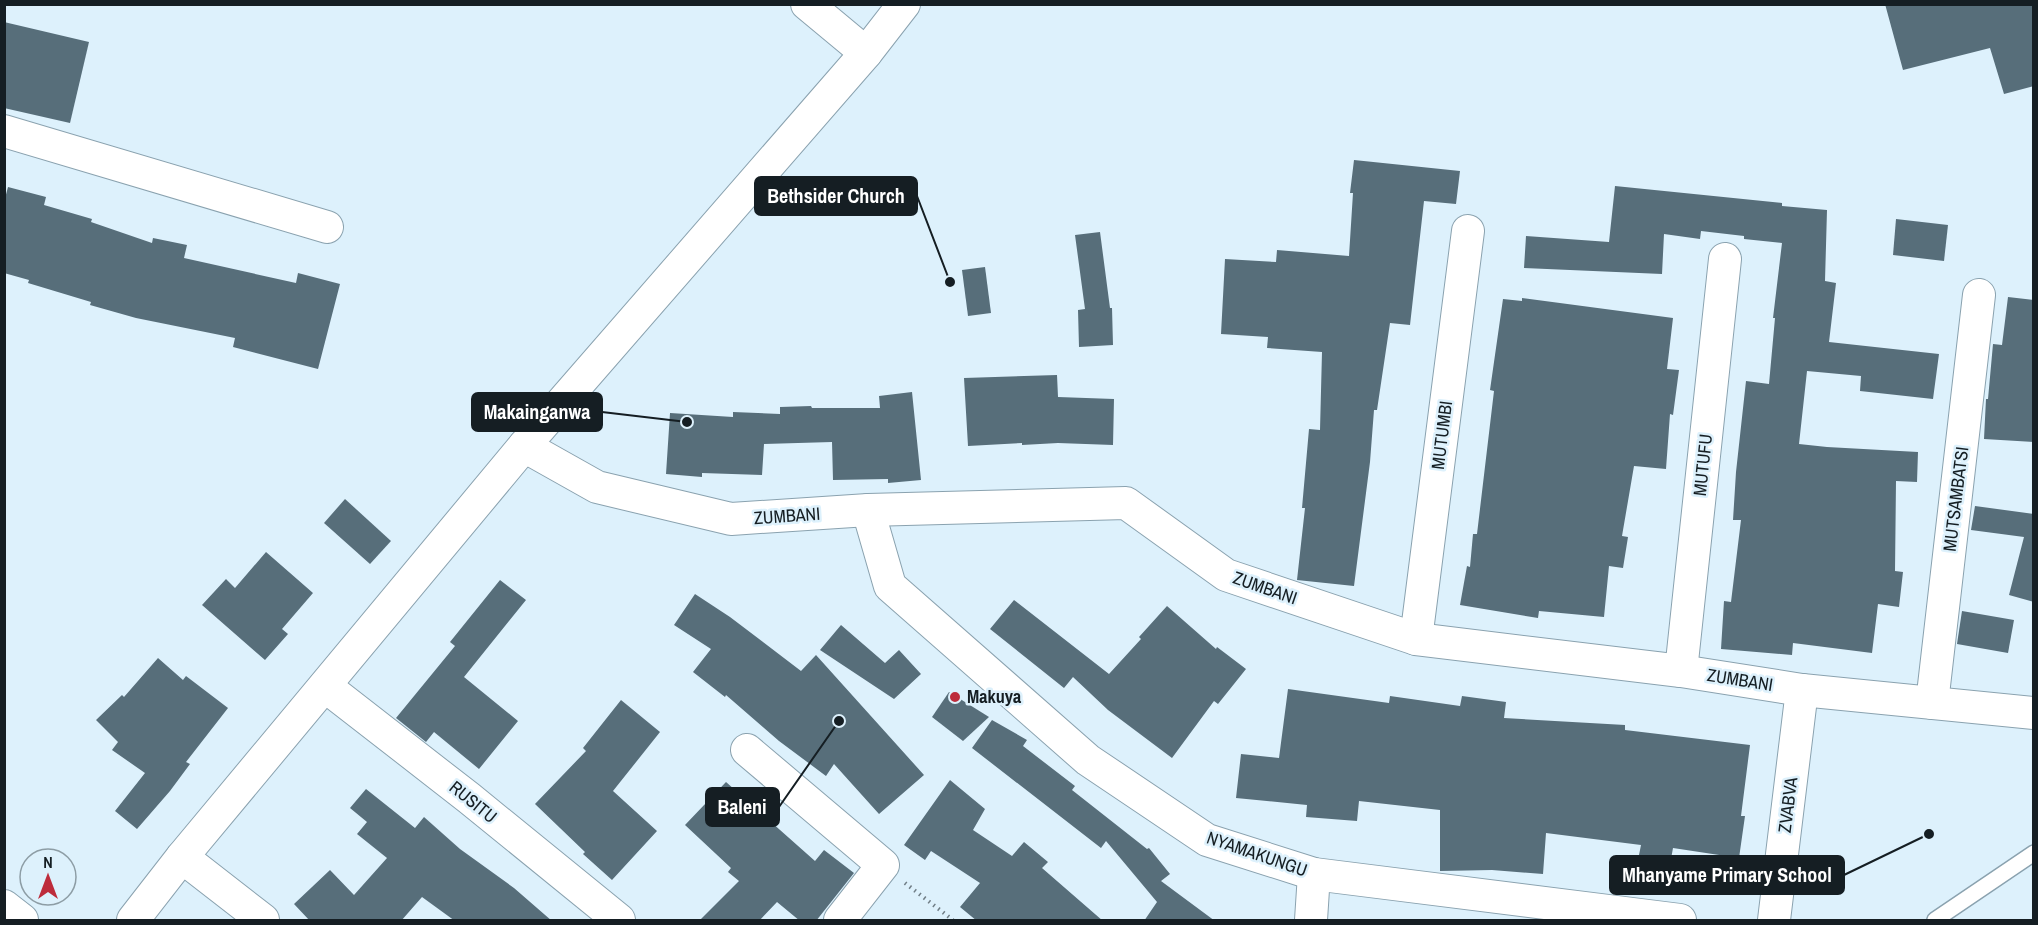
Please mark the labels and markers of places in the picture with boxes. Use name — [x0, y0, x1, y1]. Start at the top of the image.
callout: Bethsider Church — [755, 177, 917, 215]
callout: Makainganwa — [472, 393, 602, 431]
place label: Makuya — [967, 684, 1022, 709]
marker: Makuya — [948, 690, 962, 704]
callout: Baleni — [706, 788, 779, 826]
callout: Mhanyame Primary School — [1610, 856, 1844, 894]

